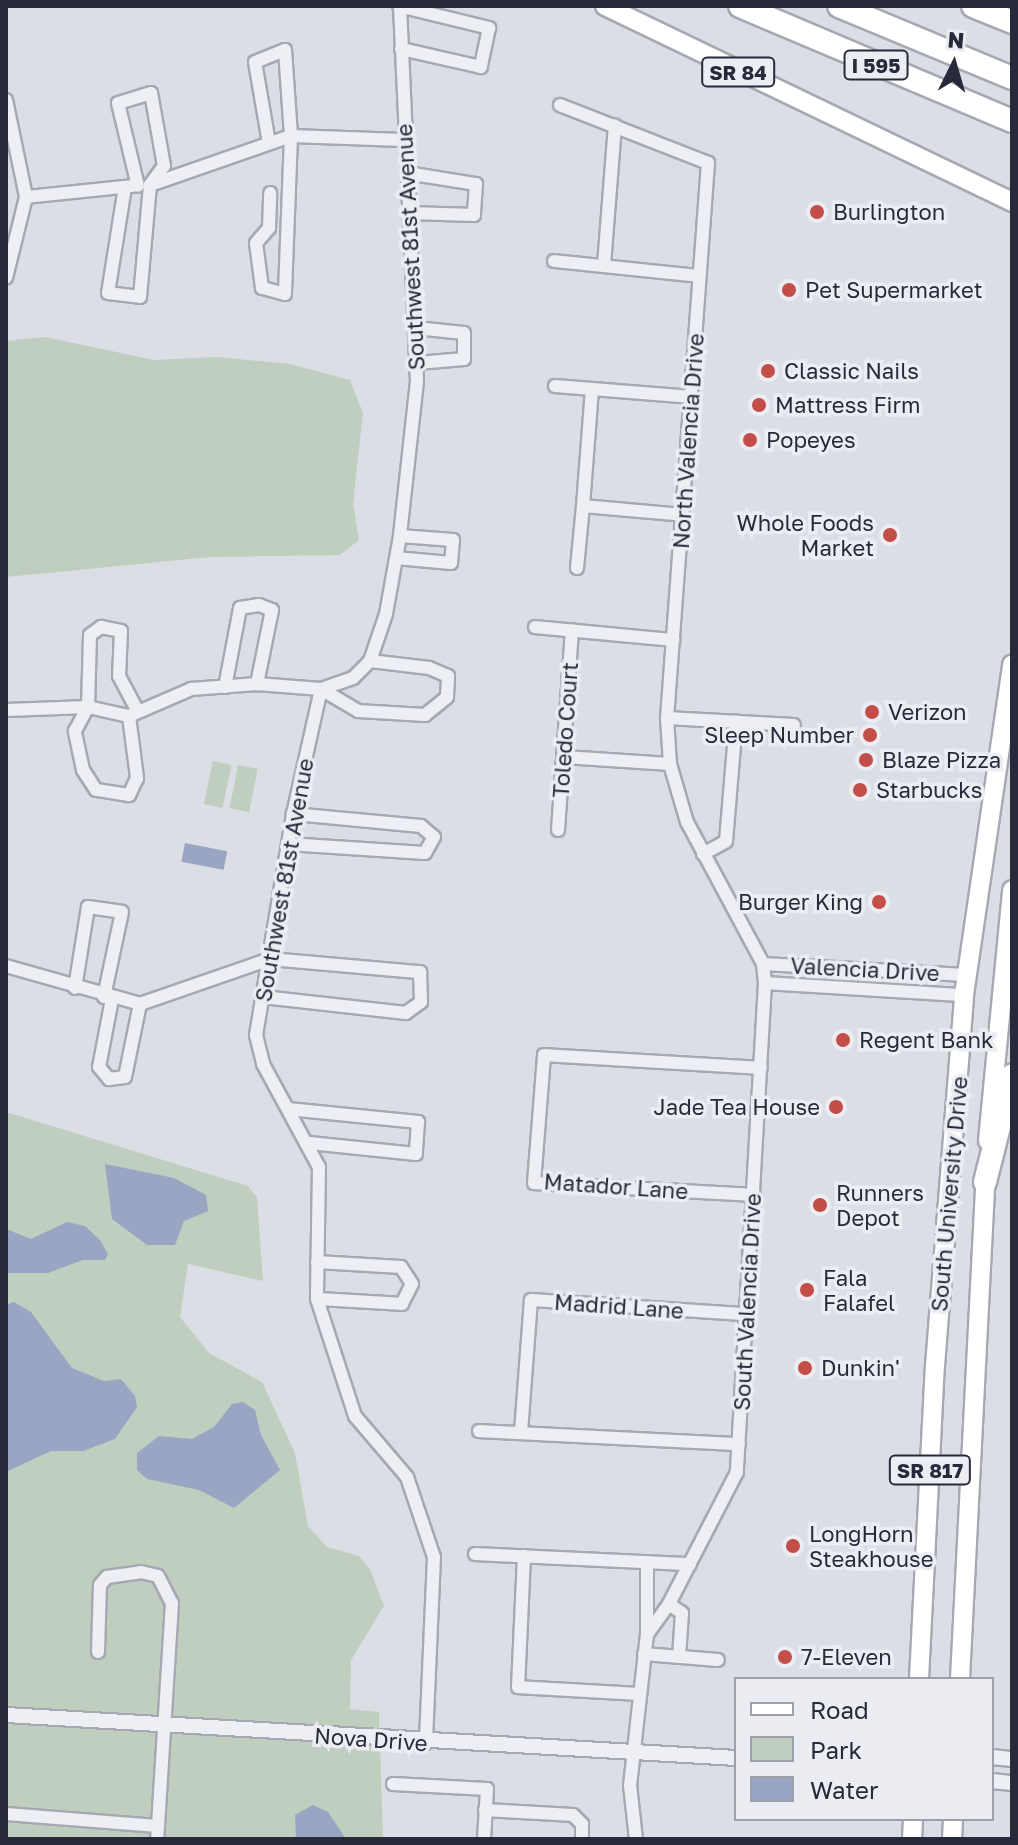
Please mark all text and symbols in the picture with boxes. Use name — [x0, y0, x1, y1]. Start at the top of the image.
north arrow — [914, 24, 994, 104]
text: N — [947, 25, 966, 54]
road number: I 595 — [842, 49, 910, 81]
road number: SR 84 — [700, 56, 776, 88]
street label: Southwest 81st Avenue — [390, 123, 430, 371]
place label: Burlington — [833, 199, 945, 225]
marker: Burlington — [808, 203, 826, 221]
place label: Pet Supermarket — [805, 277, 983, 303]
marker: Pet Supermarket — [780, 281, 798, 299]
street label: North Valencia Drive — [667, 332, 709, 550]
place label: Classic Nails — [784, 358, 919, 384]
marker: Classic Nails — [759, 362, 777, 380]
place label: Mattress Firm — [775, 392, 920, 418]
marker: Mattress Firm — [750, 396, 768, 414]
place label: Popeyes — [766, 427, 856, 453]
marker: Popeyes — [741, 431, 759, 449]
place label: Whole Foods Market — [737, 509, 874, 560]
marker: Whole Foods Market — [881, 526, 899, 544]
street label: Toledo Court — [547, 661, 583, 799]
place label: Verizon — [888, 699, 967, 725]
marker: Verizon — [863, 703, 881, 721]
place label: Sleep Number — [704, 722, 854, 748]
marker: Sleep Number — [861, 726, 879, 744]
place label: Blaze Pizza — [882, 747, 1001, 773]
marker: Blaze Pizza — [857, 751, 875, 769]
street label: Southwest 81st Avenue — [250, 756, 318, 1004]
place label: Starbucks — [876, 777, 982, 803]
marker: Starbucks — [851, 781, 869, 799]
place label: Burger King — [738, 889, 863, 915]
marker: Burger King — [870, 893, 888, 911]
street label: Valencia Drive — [790, 952, 940, 986]
place label: Regent Bank — [859, 1027, 994, 1053]
marker: Regent Bank — [834, 1031, 852, 1049]
street label: South University Drive — [926, 1075, 972, 1313]
place label: Jade Tea House — [654, 1094, 820, 1120]
marker: Jade Tea House — [827, 1098, 845, 1116]
street label: Matador Lane — [543, 1168, 689, 1204]
place label: Runners Depot — [836, 1179, 924, 1230]
street label: South Valencia Drive — [728, 1193, 766, 1411]
marker: Runners Depot — [811, 1196, 829, 1214]
place label: Fala Falafel — [823, 1264, 895, 1316]
marker: Fala Falafel — [798, 1281, 816, 1299]
street label: Madrid Lane — [553, 1288, 685, 1324]
place label: Dunkin' — [821, 1355, 900, 1381]
marker: Dunkin' — [796, 1359, 814, 1377]
road number: SR 817 — [888, 1454, 972, 1486]
place label: LongHorn Steakhouse — [809, 1520, 934, 1572]
marker: LongHorn Steakhouse — [784, 1537, 802, 1555]
place label: 7-Eleven — [801, 1644, 892, 1670]
marker: 7-Eleven — [776, 1648, 794, 1666]
legend — [734, 1677, 994, 1821]
text: Road — [810, 1695, 869, 1724]
street label: Nova Drive — [313, 1722, 429, 1756]
text: Park — [810, 1735, 862, 1764]
text: Water — [810, 1775, 878, 1804]

